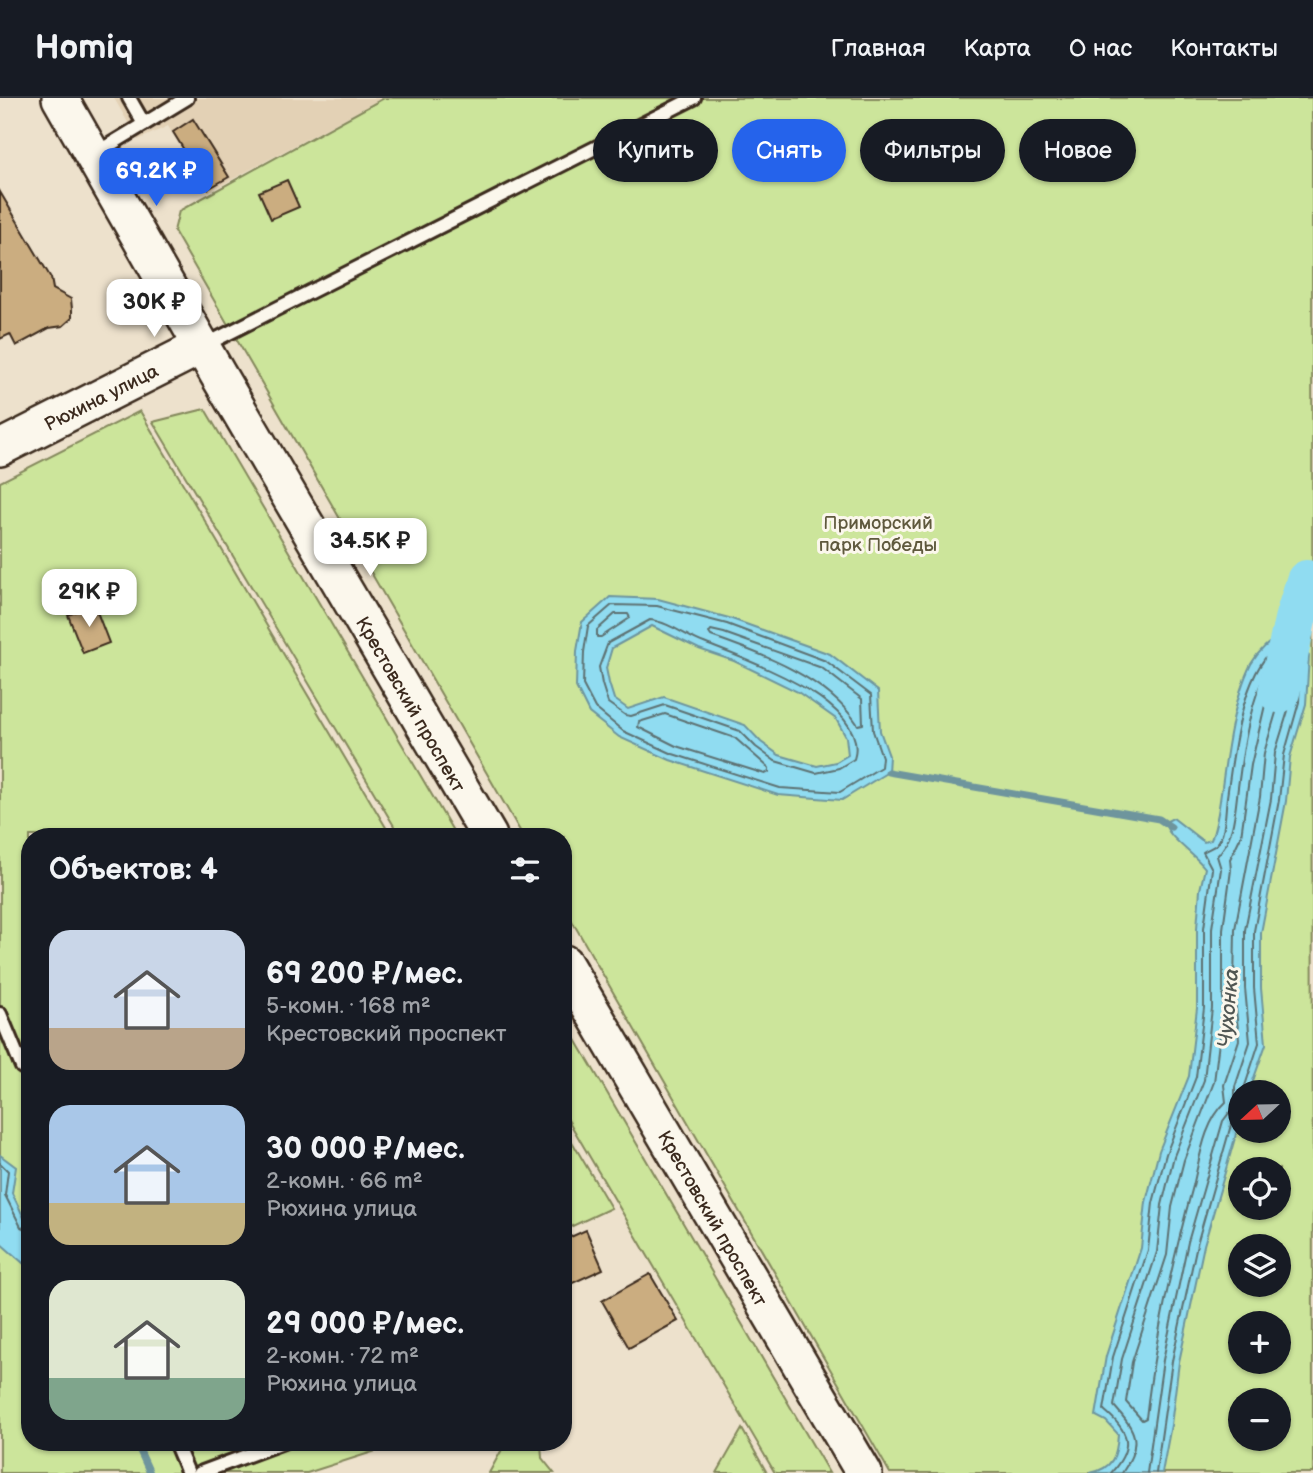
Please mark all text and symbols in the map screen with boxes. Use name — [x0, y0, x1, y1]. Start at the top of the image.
text: Homiq — [35, 28, 133, 68]
text: Главная — [831, 34, 925, 63]
text: Карта — [963, 34, 1031, 63]
text: О нас — [1069, 34, 1132, 63]
text: Контакты — [1170, 34, 1278, 63]
chip: Купить — [593, 119, 718, 182]
chip: Снять — [732, 119, 846, 182]
chip: Фильтры — [860, 119, 1005, 182]
chip: Новое — [1019, 119, 1136, 182]
pin: 69.2K ₽ — [91, 148, 221, 208]
text: 69.2K ₽ — [115, 157, 197, 185]
pin: 30K ₽ — [105, 280, 203, 339]
text: 30K ₽ — [123, 288, 186, 316]
street label: Рюхина улица — [41, 360, 163, 437]
park label: Приморский парк Победы — [819, 512, 937, 557]
pin: 34.5K ₽ — [305, 518, 435, 578]
text: 34.5K ₽ — [330, 527, 410, 555]
pin: 29K ₽ — [40, 570, 138, 629]
text: 29K ₽ — [58, 578, 120, 606]
street label: Крестовский проспект — [350, 613, 469, 797]
icon: filters — [506, 851, 544, 889]
text: Объектов: 4 — [49, 852, 218, 888]
text: 69 200 ₽/мес. — [266, 956, 463, 992]
icon: home — [105, 958, 189, 1042]
water label: Чухонка — [1213, 967, 1244, 1049]
text: 5-комн. · 168 m² — [266, 992, 431, 1020]
text: Крестовский проспект — [266, 1020, 507, 1048]
north arrow — [1228, 1080, 1292, 1143]
map controls — [1228, 1080, 1291, 1451]
street label: Крестовский проспект — [652, 1127, 771, 1311]
text: 30 000 ₽/мес. — [266, 1131, 465, 1167]
icon: home — [105, 1133, 189, 1217]
button: locate — [1228, 1157, 1291, 1220]
text: 2-комн. · 66 m² — [266, 1167, 423, 1195]
text: Рюхина улица — [266, 1195, 417, 1223]
button: layers — [1228, 1234, 1291, 1297]
text: 29 000 ₽/мес. — [266, 1306, 464, 1342]
icon: home — [105, 1308, 189, 1392]
button: + — [1228, 1311, 1291, 1374]
text: 2-комн. · 72 m² — [266, 1342, 419, 1370]
text: Рюхина улица — [266, 1370, 417, 1398]
button: − — [1228, 1388, 1291, 1451]

